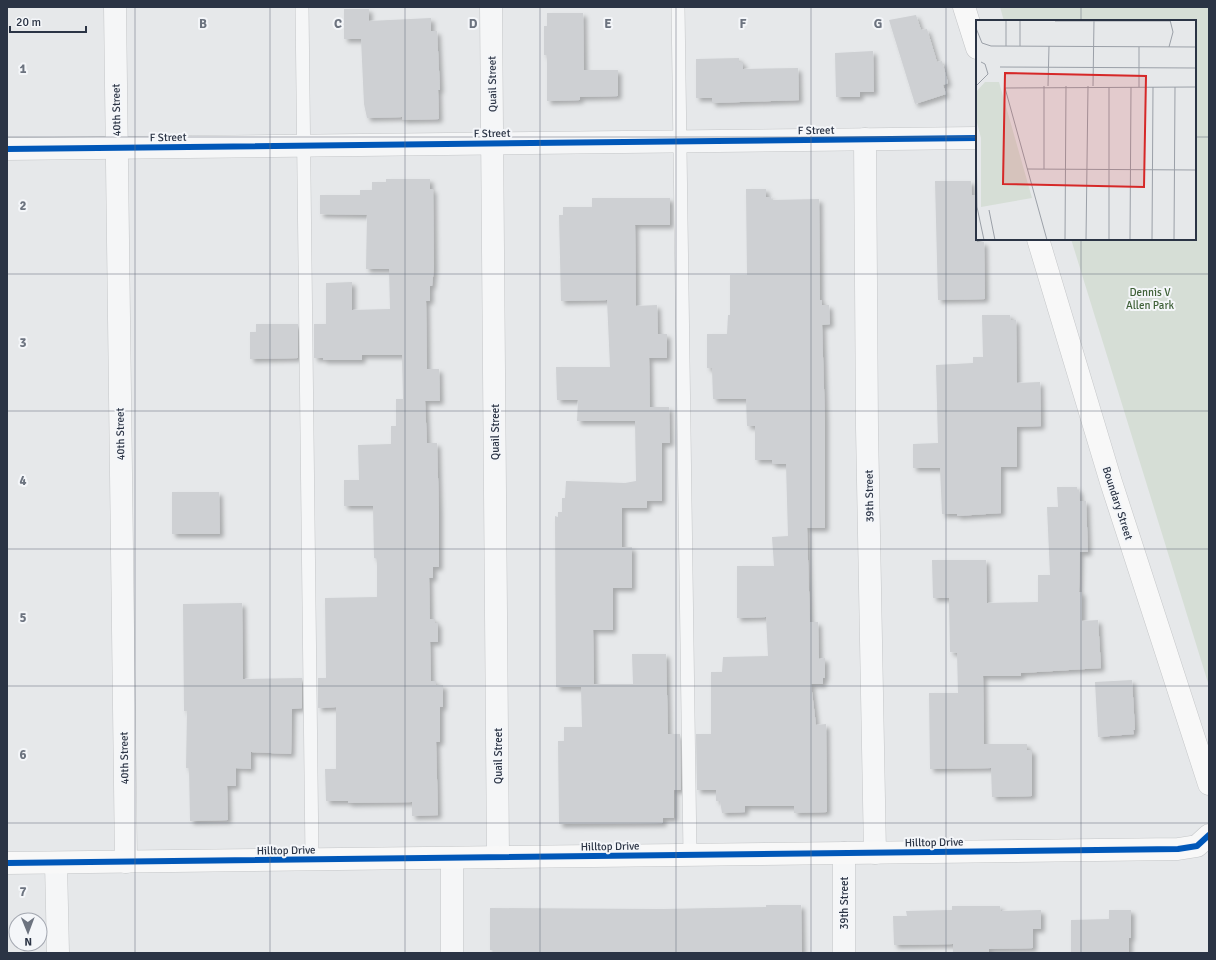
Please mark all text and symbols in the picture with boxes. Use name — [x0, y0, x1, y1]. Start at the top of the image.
scale bar — [10, 8, 86, 34]
text: 20 m — [16, 15, 41, 30]
text: B — [199, 16, 207, 32]
text: C — [334, 16, 342, 32]
text: D — [469, 16, 478, 32]
text: E — [604, 16, 612, 32]
text: F — [740, 16, 747, 32]
text: G — [874, 16, 882, 32]
inset map — [976, 20, 1196, 240]
street label: Quail Street — [486, 56, 499, 112]
text: 1 — [19, 61, 27, 77]
street label: 40th Street — [110, 83, 123, 137]
street label: F Street — [797, 124, 835, 137]
street label: F Street — [473, 127, 511, 140]
street label: F Street — [149, 131, 187, 144]
text: 2 — [19, 198, 27, 214]
park label: Dennis V Allen Park — [1126, 286, 1174, 312]
text: 3 — [19, 335, 27, 351]
street label: Quail Street — [489, 404, 502, 460]
street label: 40th Street — [114, 407, 127, 461]
street label: Boundary Street — [1100, 465, 1136, 542]
street label: 39th Street — [863, 469, 876, 523]
text: 4 — [19, 473, 27, 489]
text: 5 — [19, 610, 27, 626]
street label: Quail Street — [492, 728, 505, 784]
street label: 40th Street — [118, 731, 131, 785]
text: 6 — [19, 747, 27, 763]
street label: Hilltop Drive — [904, 835, 964, 850]
street label: Hilltop Drive — [580, 839, 640, 854]
street label: Hilltop Drive — [256, 843, 316, 858]
street label: 39th Street — [838, 876, 851, 929]
text: 7 — [19, 884, 27, 900]
north arrow — [8, 912, 48, 952]
text: N — [24, 935, 32, 948]

